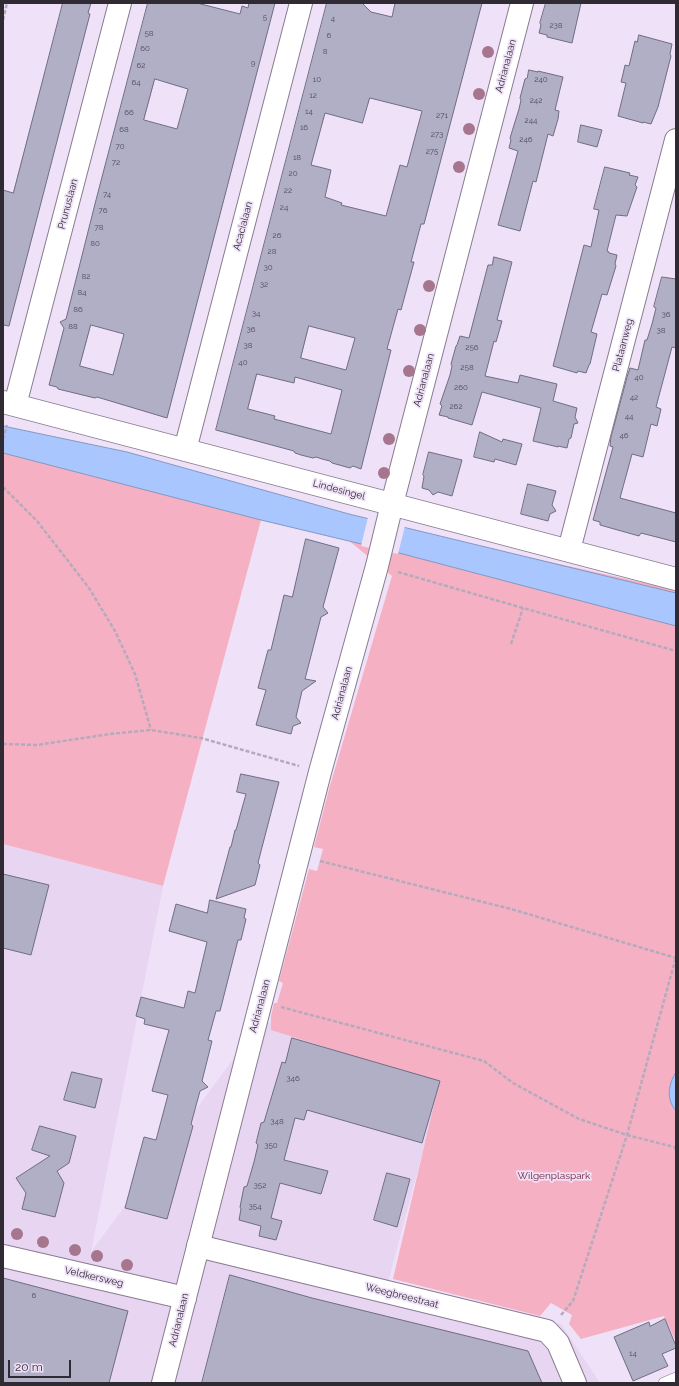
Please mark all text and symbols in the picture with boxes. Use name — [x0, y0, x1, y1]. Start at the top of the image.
house number: 5 — [263, 13, 267, 23]
house number: 4 — [331, 14, 335, 24]
house number: 238 — [549, 21, 563, 31]
house number: 58 — [144, 29, 154, 39]
house number: 6 — [327, 31, 331, 41]
street label: Adrianalaan — [493, 38, 519, 94]
house number: 60 — [140, 44, 150, 54]
house number: 8 — [323, 47, 327, 57]
house number: 9 — [251, 59, 255, 69]
house number: 62 — [137, 61, 145, 71]
house number: 10 — [313, 75, 321, 85]
house number: 240 — [534, 75, 548, 85]
house number: 64 — [131, 78, 141, 88]
house number: 12 — [309, 91, 317, 101]
house number: 242 — [530, 96, 542, 106]
house number: 14 — [305, 107, 313, 117]
house number: 66 — [124, 108, 134, 118]
house number: 271 — [436, 111, 448, 121]
house number: 244 — [525, 116, 537, 126]
house number: 16 — [300, 123, 308, 133]
house number: 68 — [119, 125, 129, 135]
house number: 273 — [431, 130, 443, 140]
house number: 246 — [519, 135, 533, 145]
house number: 70 — [115, 142, 125, 152]
house number: 275 — [426, 147, 438, 157]
house number: 18 — [293, 153, 301, 163]
house number: 72 — [112, 158, 120, 168]
house number: 20 — [288, 169, 298, 179]
street label: Prunuslaan — [56, 177, 80, 231]
house number: 22 — [284, 186, 292, 196]
house number: 74 — [103, 190, 111, 200]
street label: Acacialaan — [231, 200, 255, 252]
house number: 24 — [280, 203, 288, 213]
house number: 76 — [98, 206, 108, 216]
house number: 78 — [94, 223, 104, 233]
house number: 26 — [273, 231, 281, 241]
house number: 80 — [90, 239, 100, 249]
house number: 28 — [268, 247, 276, 257]
house number: 30 — [263, 263, 273, 273]
house number: 82 — [82, 272, 90, 282]
house number: 32 — [260, 280, 268, 290]
house number: 84 — [77, 288, 87, 298]
house number: 86 — [73, 305, 83, 315]
house number: 34 — [252, 309, 260, 319]
house number: 36 — [661, 310, 671, 320]
street label: Plataanweg — [610, 317, 636, 373]
house number: 88 — [68, 322, 78, 332]
house number: 36 — [246, 325, 256, 335]
house number: 38 — [656, 326, 666, 336]
house number: 38 — [243, 341, 253, 351]
house number: 256 — [465, 343, 479, 353]
street label: Adrianalaan — [411, 352, 437, 408]
house number: 40 — [238, 358, 248, 368]
house number: 258 — [460, 363, 474, 373]
house number: 40 — [634, 373, 644, 383]
house number: 260 — [454, 383, 468, 393]
house number: 42 — [630, 393, 638, 403]
house number: 262 — [449, 402, 463, 412]
house number: 44 — [625, 412, 633, 422]
house number: 46 — [619, 431, 629, 441]
street label: Lindesingel — [312, 477, 366, 503]
street label: Adrianalaan — [329, 665, 355, 721]
street label: Adrianalaan — [247, 978, 273, 1034]
house number: 346 — [286, 1074, 300, 1084]
house number: 348 — [270, 1117, 284, 1127]
house number: 350 — [264, 1141, 278, 1151]
park label: Wilgenplaspark — [518, 1170, 590, 1182]
house number: 352 — [254, 1181, 266, 1191]
house number: 354 — [249, 1202, 261, 1212]
street label: Veldkersweg — [63, 1264, 125, 1290]
street label: Weegbreestraat — [364, 1281, 440, 1311]
house number: 6 — [32, 1291, 36, 1301]
street label: Adrianalaan — [167, 1292, 191, 1348]
house number: 14 — [629, 1349, 637, 1359]
scale bar — [10, 1352, 73, 1378]
text: 20 m — [15, 1360, 43, 1374]

